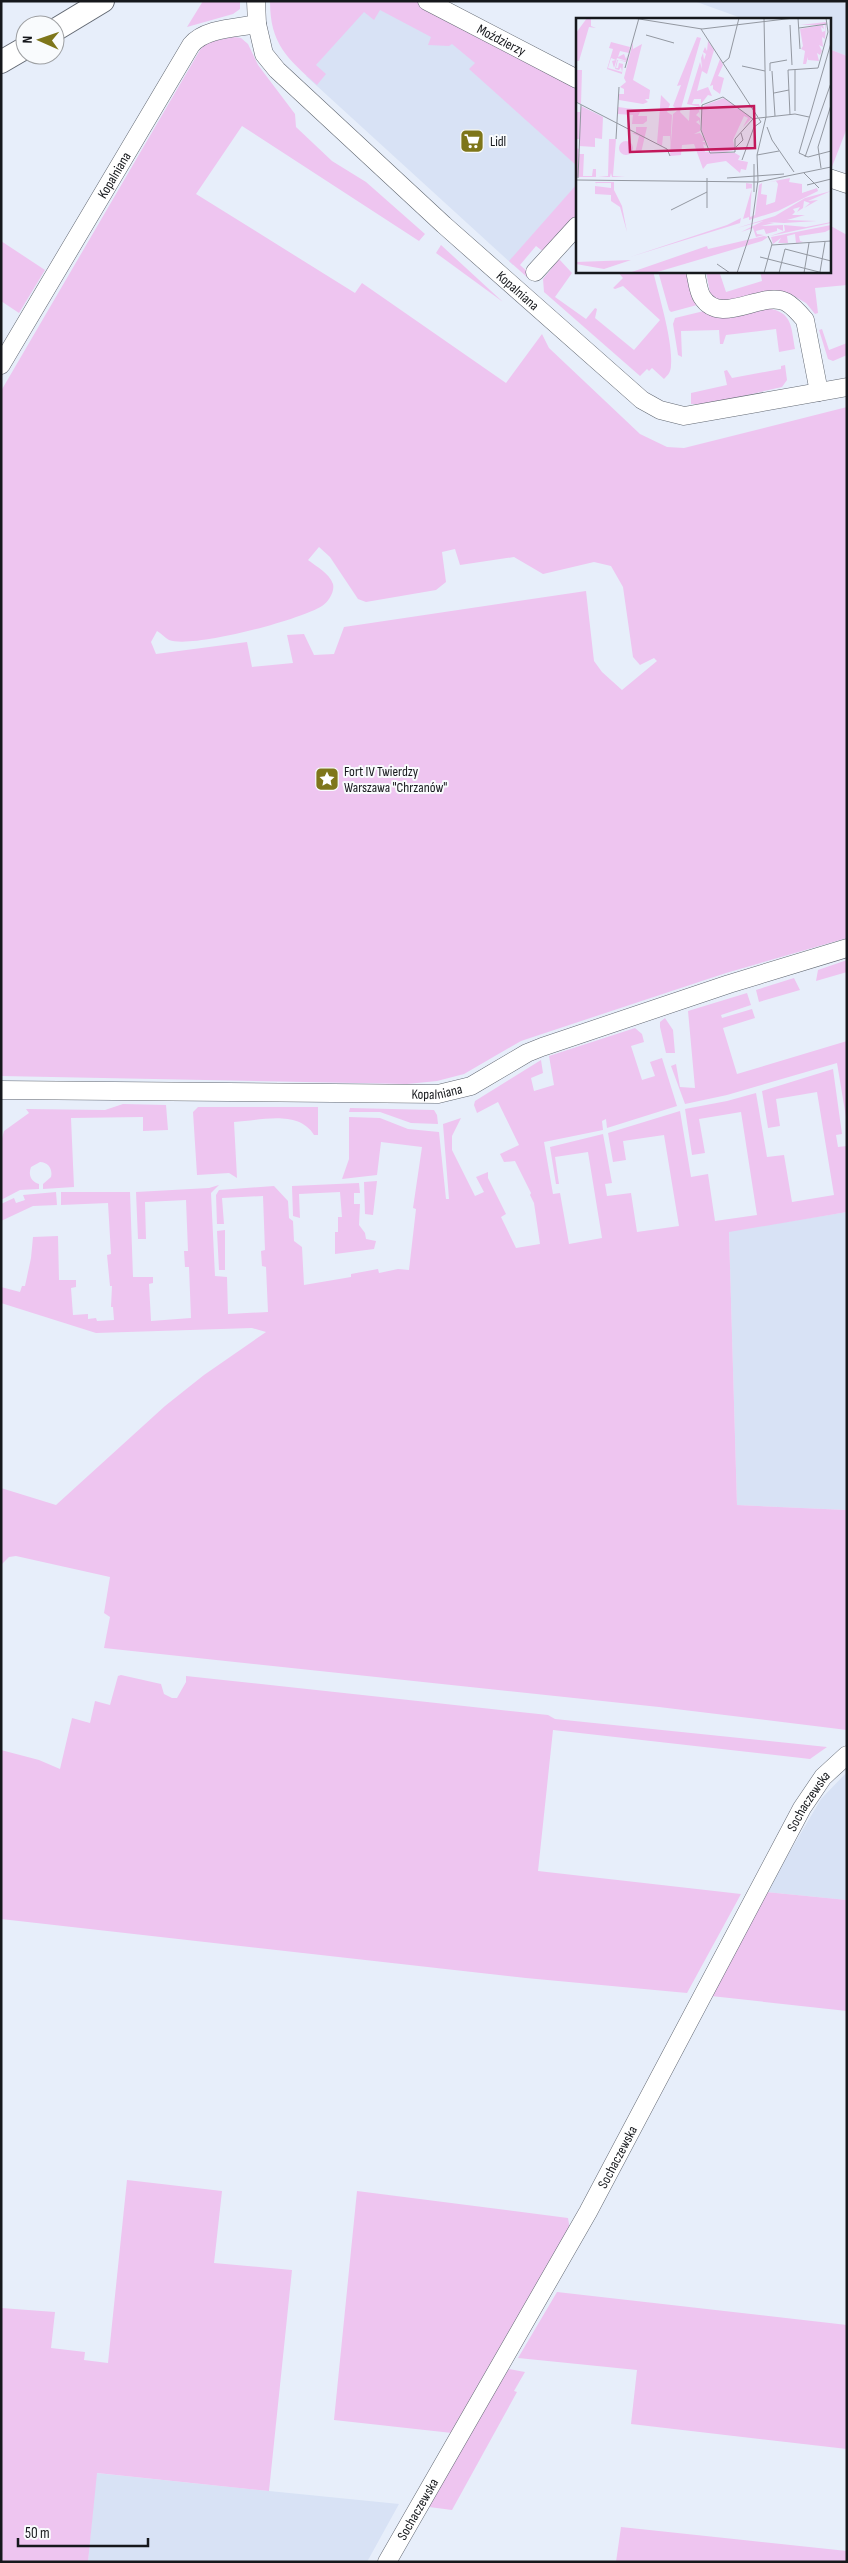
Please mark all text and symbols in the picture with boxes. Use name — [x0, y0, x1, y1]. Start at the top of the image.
north arrow — [15, 15, 65, 65]
inset map — [576, 18, 830, 272]
street label: Moździerzy — [474, 21, 529, 60]
text: N — [19, 36, 36, 44]
supermarket icon: Lidl — [459, 128, 485, 154]
place label: Lidl — [490, 133, 506, 150]
street label: Kopalniana — [94, 149, 135, 202]
street label: Kopalniana — [493, 267, 542, 314]
place label: Fort IV Twierdzy Warszawa "Chrzanów" — [344, 763, 447, 796]
place icon: Fort IV Twierdzy Warszawa "Chrzanów" — [314, 766, 340, 792]
street label: Kopalniana — [411, 1080, 464, 1103]
street label: Sochaczewska — [783, 1767, 833, 1834]
street label: Sochaczewska — [594, 2123, 641, 2191]
street label: Sochaczewska — [393, 2475, 442, 2543]
scale bar — [18, 2516, 148, 2548]
text: 50 m — [25, 2524, 50, 2543]

